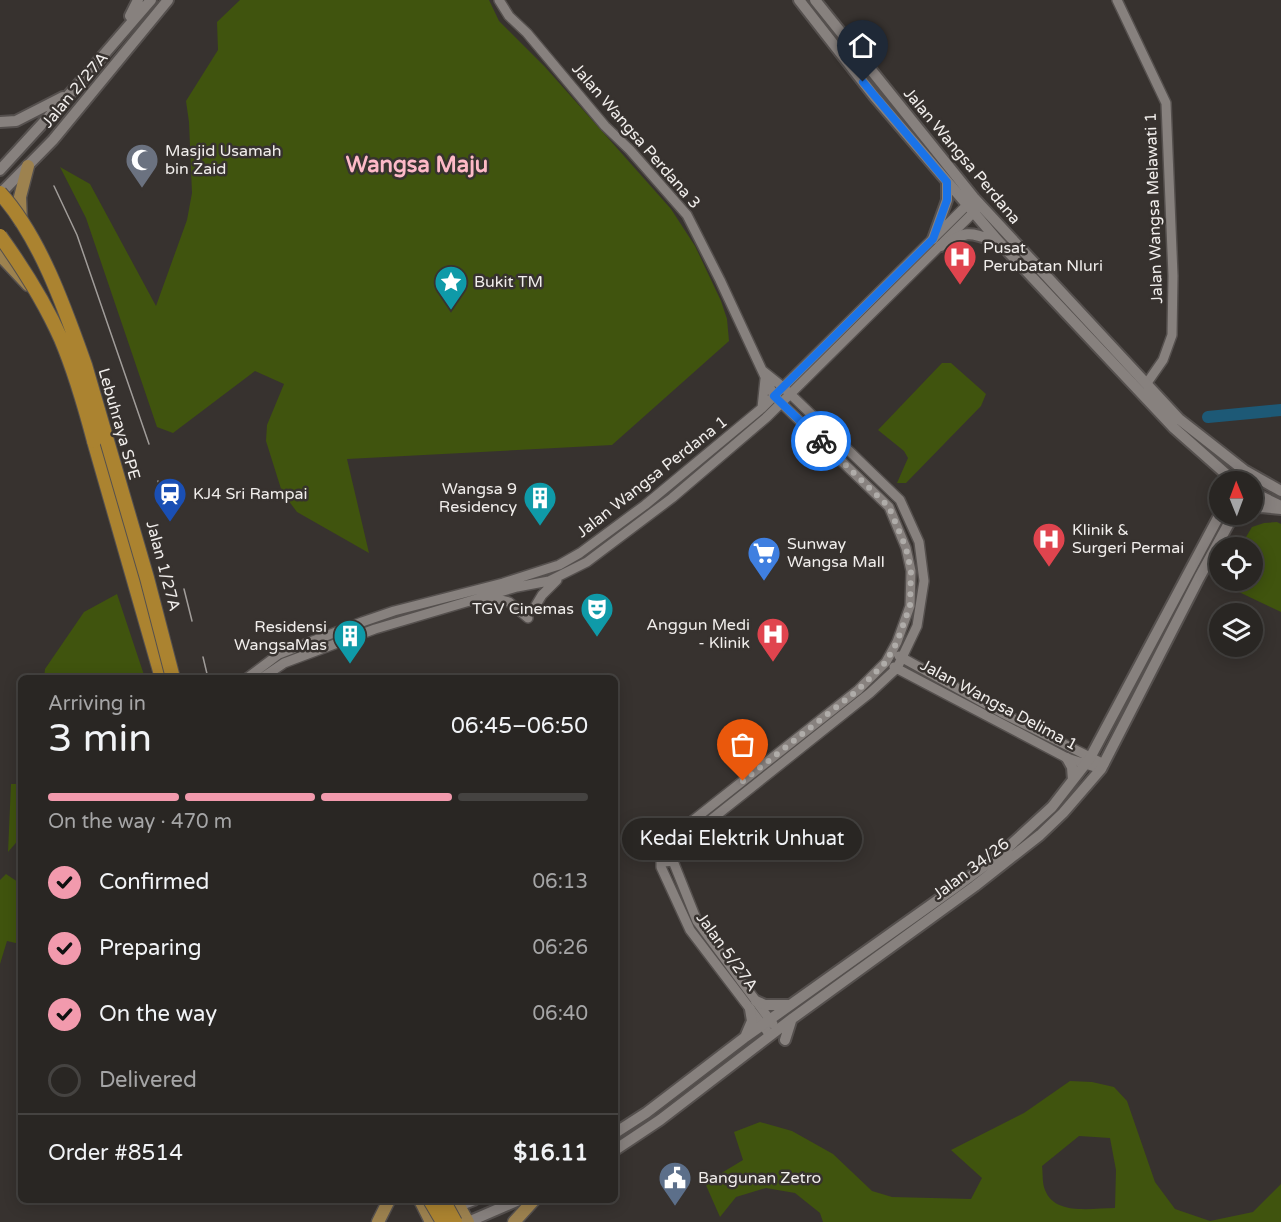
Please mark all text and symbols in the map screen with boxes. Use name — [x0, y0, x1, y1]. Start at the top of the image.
pin — [837, 20, 888, 82]
icon: home — [846, 29, 879, 62]
street label: Jalan 2/27A — [38, 48, 112, 132]
street label: Jalan Wangsa Perdana 3 — [567, 59, 705, 213]
street label: Jalan Wangsa Perdana — [899, 84, 1025, 228]
street label: Jalan Wangsa Melawati 1 — [1141, 112, 1167, 304]
place label: Masjid Usamah bin Zaid — [165, 141, 281, 179]
mosque icon: Masjid Usamah bin Zaid — [124, 142, 160, 189]
district label: Wangsa Maju — [346, 152, 488, 178]
place label: Pusat Perubatan Nluri — [983, 238, 1103, 276]
hospital icon: Pusat Perubatan Nluri — [942, 239, 978, 286]
place icon: Bukit TM — [433, 264, 469, 311]
place label: Bukit TM — [474, 272, 543, 292]
street label: Lebuhraya SPE — [93, 366, 145, 482]
courier — [791, 411, 851, 471]
street label: Jalan Wangsa Perdana 1 — [573, 412, 731, 542]
icon: bike — [805, 425, 838, 458]
north arrow — [1209, 471, 1263, 525]
map controls — [1209, 471, 1263, 657]
station icon: KJ4 Sri Rampai — [152, 476, 188, 523]
place label: Wangsa 9 Residency — [439, 479, 517, 517]
building icon: Wangsa 9 Residency — [522, 480, 558, 527]
place label: KJ4 Sri Rampai — [193, 484, 308, 504]
street label: Jalan 1/27A — [141, 519, 185, 613]
place label: Klinik & Surgeri Permai — [1072, 520, 1184, 558]
hospital icon: Klinik & Surgeri Permai — [1031, 521, 1067, 568]
place label: Sunway Wangsa Mall — [787, 534, 885, 572]
supermarket icon: Sunway Wangsa Mall — [746, 535, 782, 582]
button: locate — [1209, 537, 1263, 591]
theatre icon: TGV Cinemas — [579, 591, 615, 638]
place label: TGV Cinemas — [472, 599, 574, 619]
button: layers — [1209, 603, 1263, 657]
place label: Anggun Medi - Klinik — [646, 615, 750, 653]
hospital icon: Anggun Medi - Klinik — [755, 616, 791, 663]
place label: Residensi WangsaMas — [234, 617, 327, 655]
building icon: Residensi WangsaMas — [332, 618, 368, 665]
street label: Jalan Wangsa Delima 1 — [917, 655, 1081, 755]
text: Arriving in — [48, 692, 146, 716]
text: 06:45–06:50 — [451, 713, 588, 739]
text: 3 min — [48, 715, 152, 762]
pin — [717, 719, 768, 781]
icon: bag — [726, 728, 759, 761]
text: On the way · 470 m — [48, 810, 232, 834]
callout: Kedai Elektrik Unhuat — [623, 817, 863, 859]
text: Kedai Elektrik Unhuat — [640, 827, 845, 851]
street label: Jalan 34/26 — [929, 834, 1013, 904]
icon: check — [48, 866, 81, 899]
text: Confirmed — [99, 869, 209, 895]
text: 06:13 — [533, 870, 588, 894]
street label: Jalan 5/27A — [692, 909, 762, 995]
icon: check — [48, 932, 81, 965]
text: Preparing — [99, 935, 202, 961]
text: 06:26 — [533, 936, 588, 960]
icon: check — [48, 998, 81, 1031]
text: On the way — [99, 1001, 217, 1027]
text: 06:40 — [533, 1002, 588, 1026]
text: Delivered — [99, 1067, 197, 1093]
text: Order #8514 — [48, 1140, 183, 1166]
text: $16.11 — [513, 1140, 588, 1166]
public building icon: Bangunan Zetro — [657, 1160, 693, 1207]
place label: Bangunan Zetro — [698, 1168, 821, 1188]

